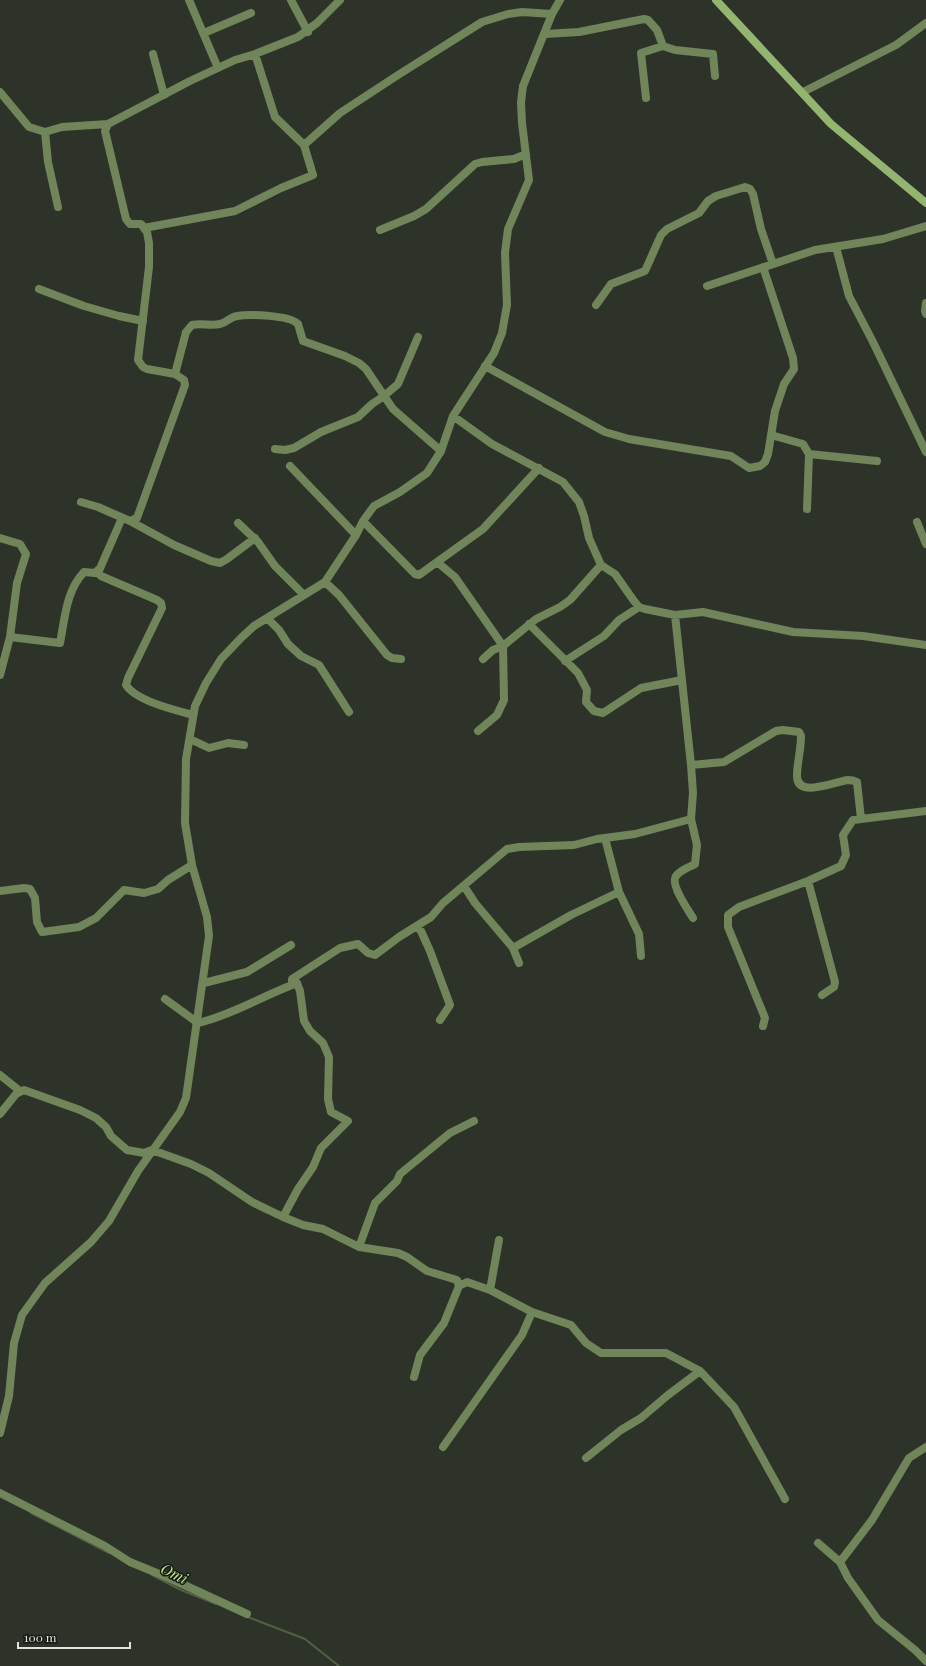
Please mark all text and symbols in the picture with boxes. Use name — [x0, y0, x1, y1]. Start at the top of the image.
water label: Omi — [158, 1558, 192, 1588]
scale bar — [18, 1624, 130, 1650]
text: 100 m — [24, 1629, 57, 1645]

